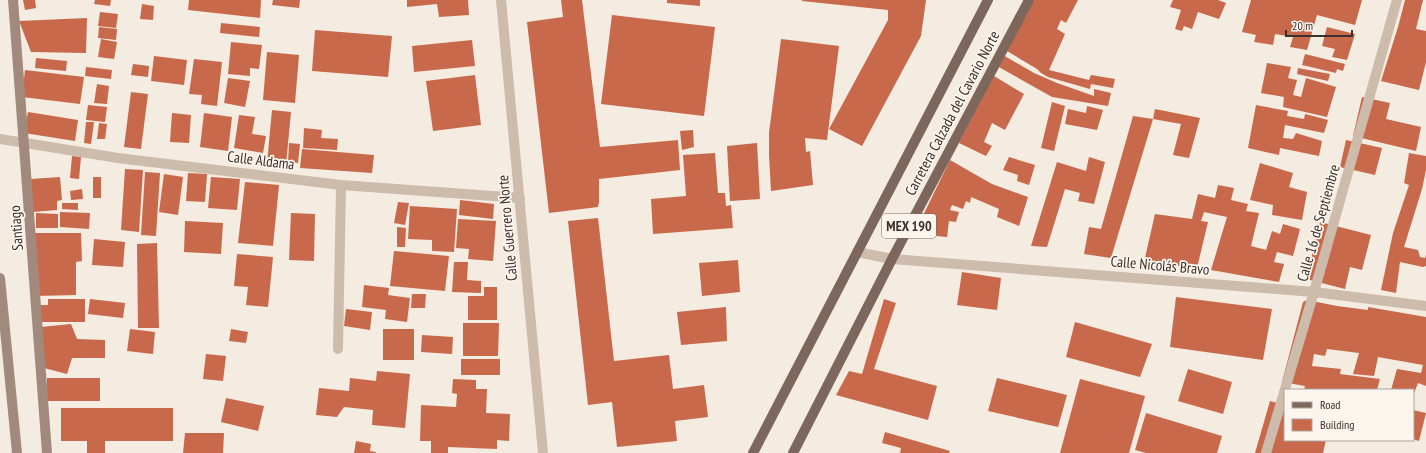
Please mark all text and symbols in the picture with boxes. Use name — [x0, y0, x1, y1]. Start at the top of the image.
scale bar — [1286, 12, 1352, 38]
text: 20 m — [1292, 18, 1313, 33]
street label: Carretera Calzada del Cavario Norte — [900, 27, 1004, 199]
street label: Calle Aldama — [226, 146, 296, 174]
street label: Calle 16 de Septiembre — [1292, 162, 1344, 284]
street label: Calle Guerrero Norte — [493, 174, 521, 282]
street label: Santiago — [5, 205, 27, 251]
road number: MEX 190 — [882, 214, 936, 238]
street label: Calle Nicolás Bravo — [1110, 251, 1210, 279]
legend — [1284, 389, 1414, 441]
text: Road — [1320, 397, 1340, 412]
text: Building — [1320, 417, 1355, 432]

